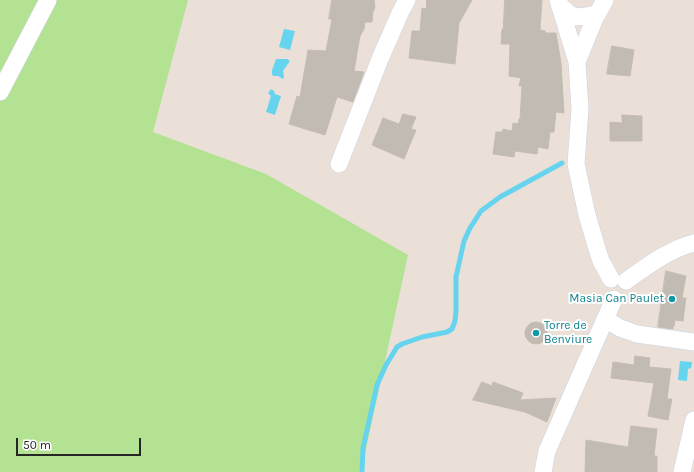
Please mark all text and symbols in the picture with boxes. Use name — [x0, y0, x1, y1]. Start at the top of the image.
place label: Masia Can Paulet — [569, 292, 664, 306]
marker: Masia Can Paulet — [667, 294, 677, 304]
place label: Torre de Benviure — [544, 319, 592, 347]
marker: Torre de Benviure — [531, 328, 541, 338]
scale bar — [18, 430, 143, 456]
text: 50 m — [23, 438, 51, 452]

